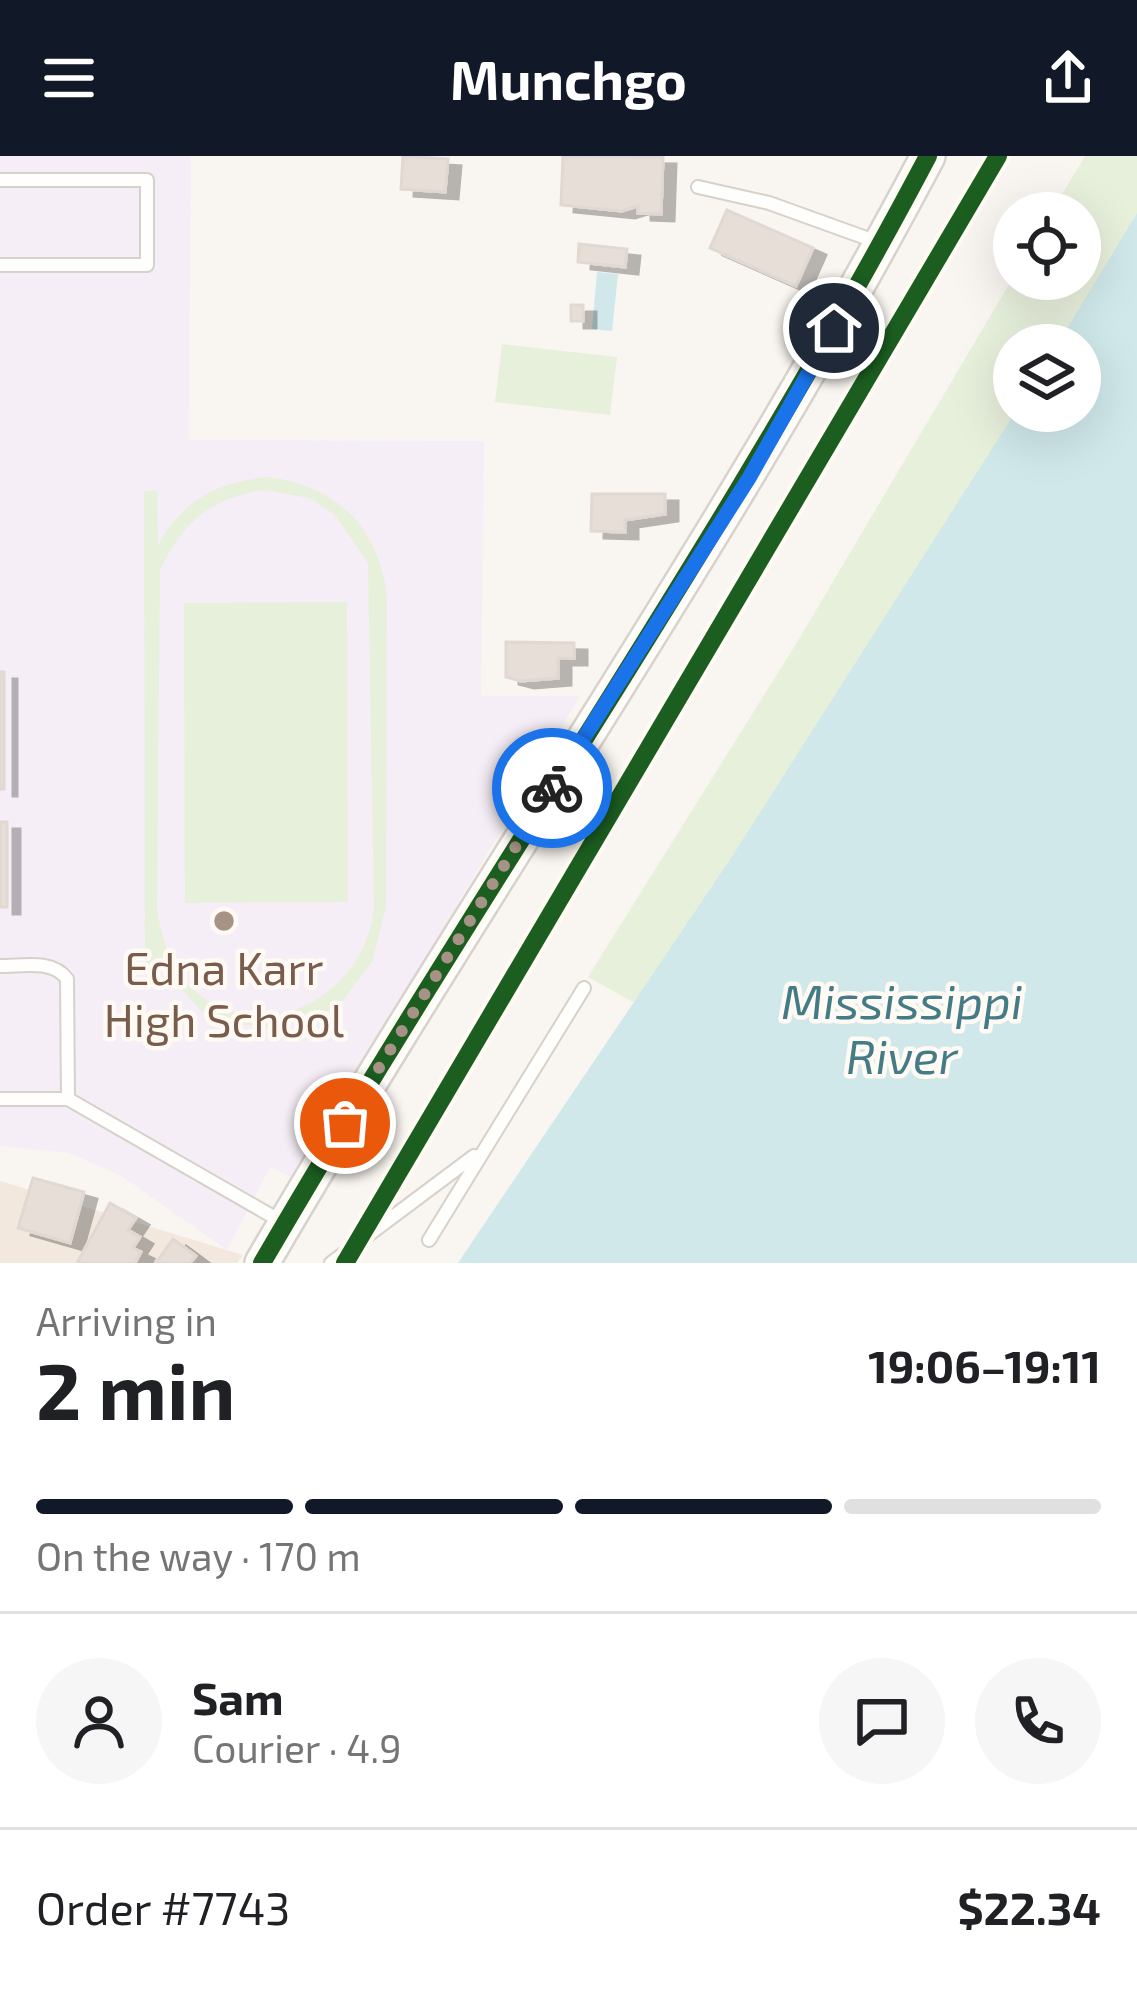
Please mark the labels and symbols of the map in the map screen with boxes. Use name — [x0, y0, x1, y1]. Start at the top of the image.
pin — [783, 277, 885, 379]
courier — [492, 728, 612, 848]
marker: Edna Karr High School — [211, 908, 237, 934]
place label: Edna Karr High School — [104, 940, 344, 1046]
water label: Mississippi River — [781, 971, 1023, 1084]
pin — [294, 1072, 396, 1174]

